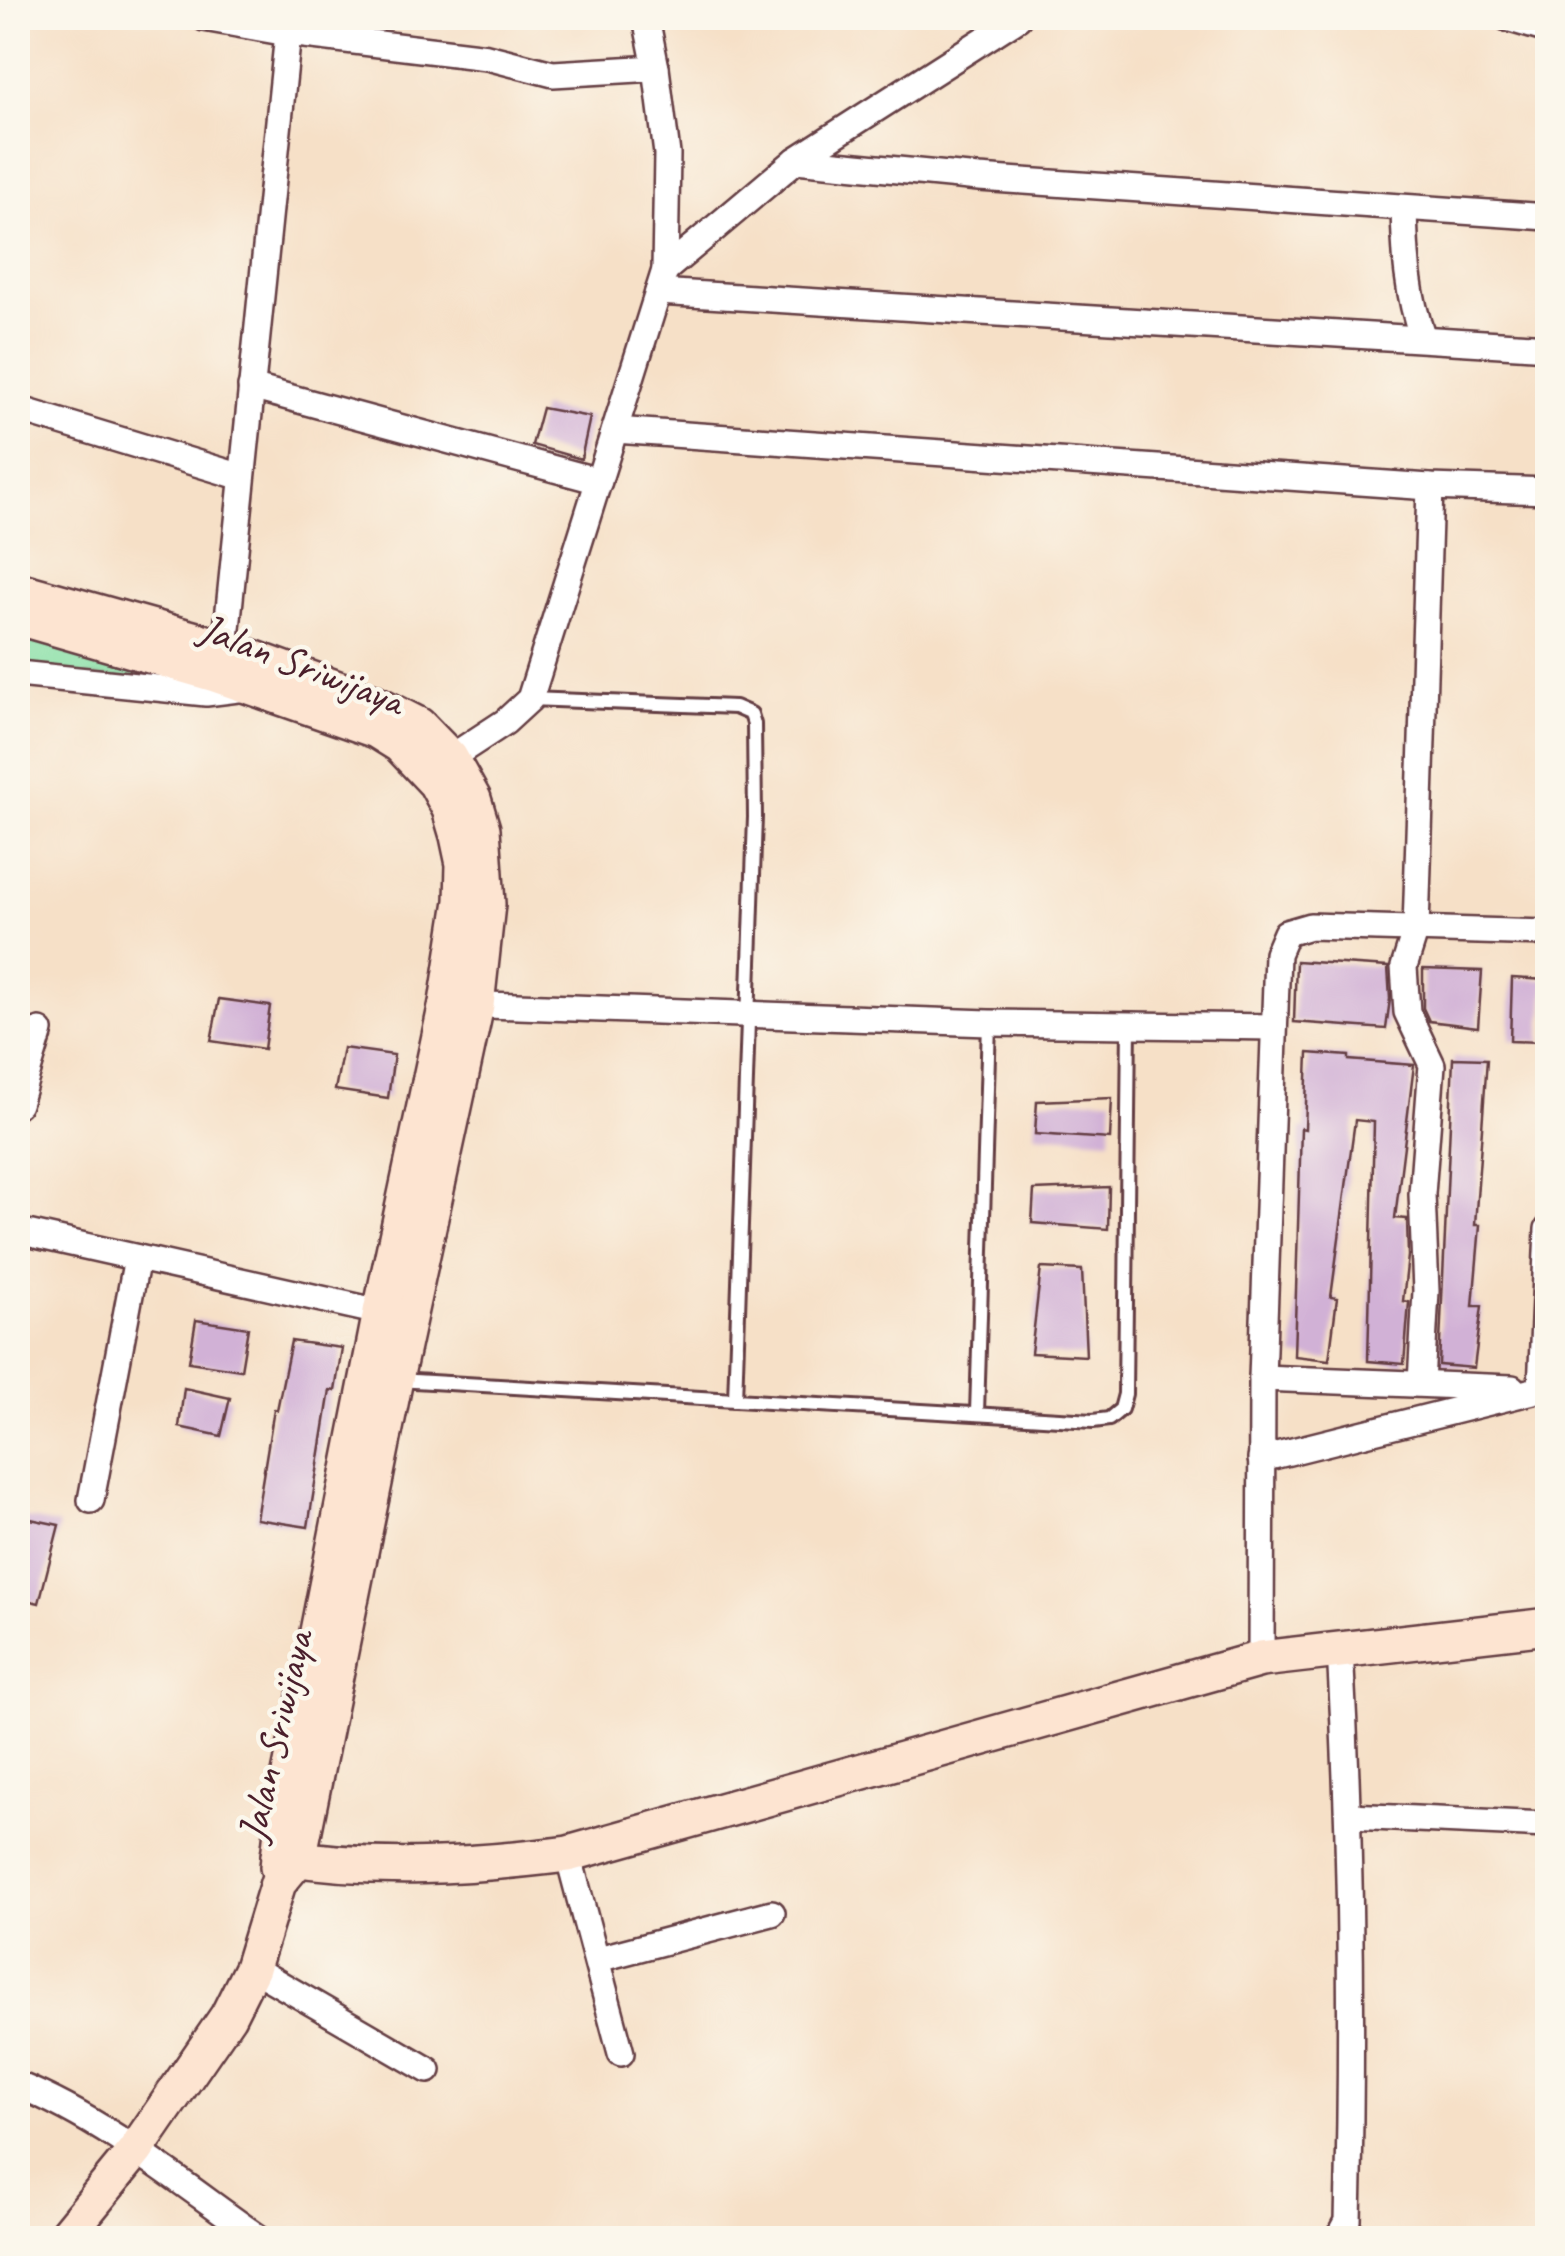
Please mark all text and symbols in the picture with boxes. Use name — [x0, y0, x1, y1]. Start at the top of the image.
street label: Jalan Sriwijaya — [190, 601, 414, 729]
street label: Jalan Sriwijaya — [225, 1622, 326, 1849]

